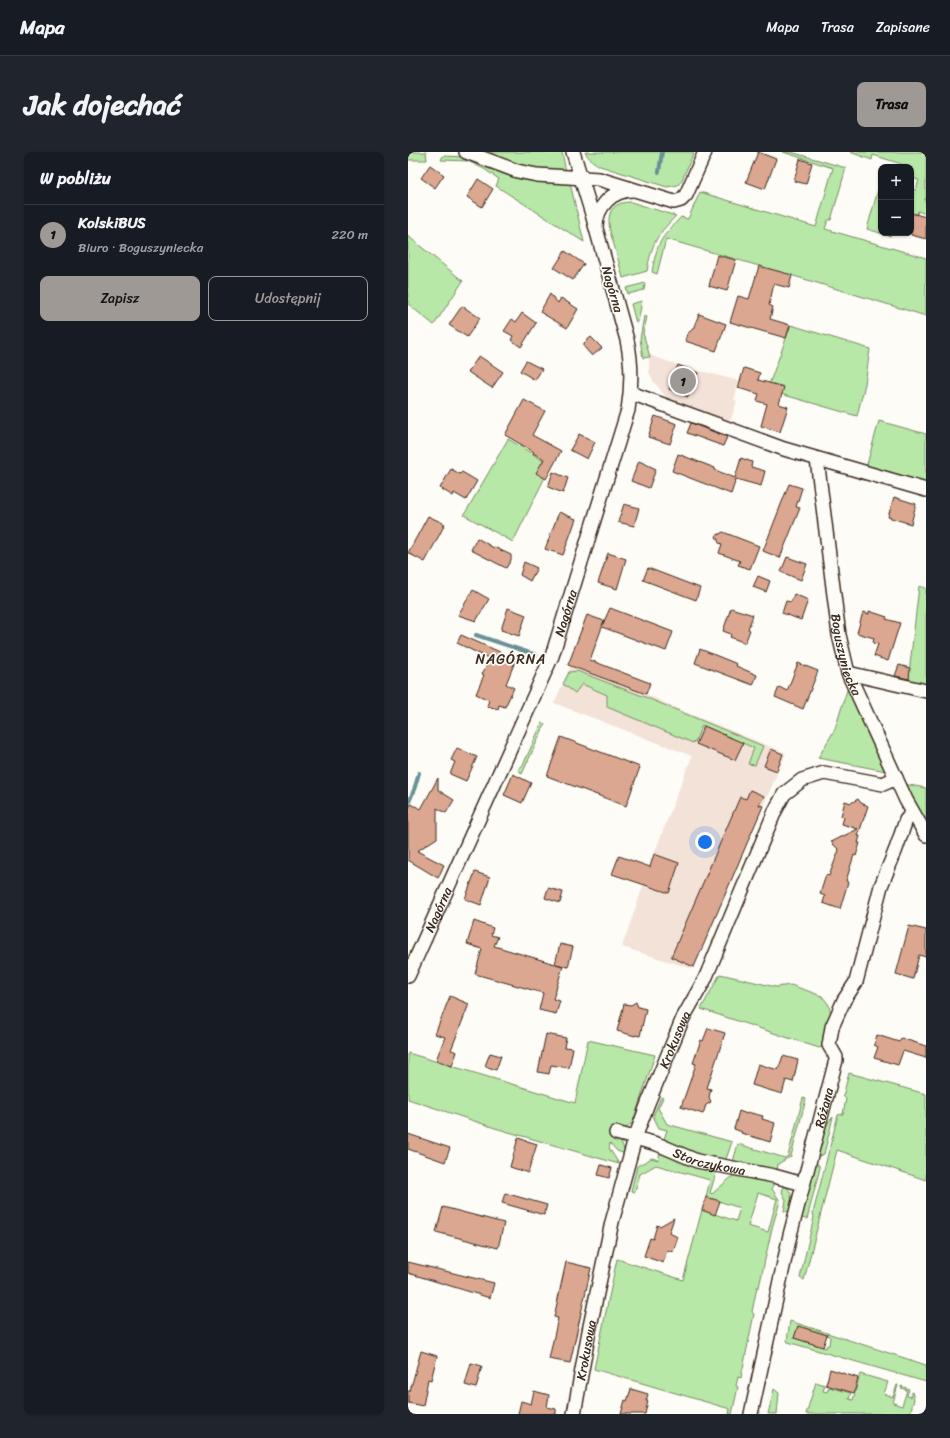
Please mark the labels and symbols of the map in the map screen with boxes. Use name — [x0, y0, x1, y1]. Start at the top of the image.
street label: Nagórna — [595, 263, 630, 316]
pin: 1 — [670, 366, 696, 396]
street label: Nagórna — [548, 586, 584, 639]
street label: Boguszyniecka — [824, 612, 868, 700]
district label: NAGÓRNA — [475, 647, 547, 672]
your location — [695, 832, 715, 852]
street label: Nagórna — [418, 883, 459, 936]
street label: Krokusowa — [652, 1006, 697, 1072]
street label: Różana — [808, 1085, 840, 1130]
street label: Storczykowa — [669, 1141, 748, 1182]
street label: Krokusowa — [569, 1317, 603, 1382]

